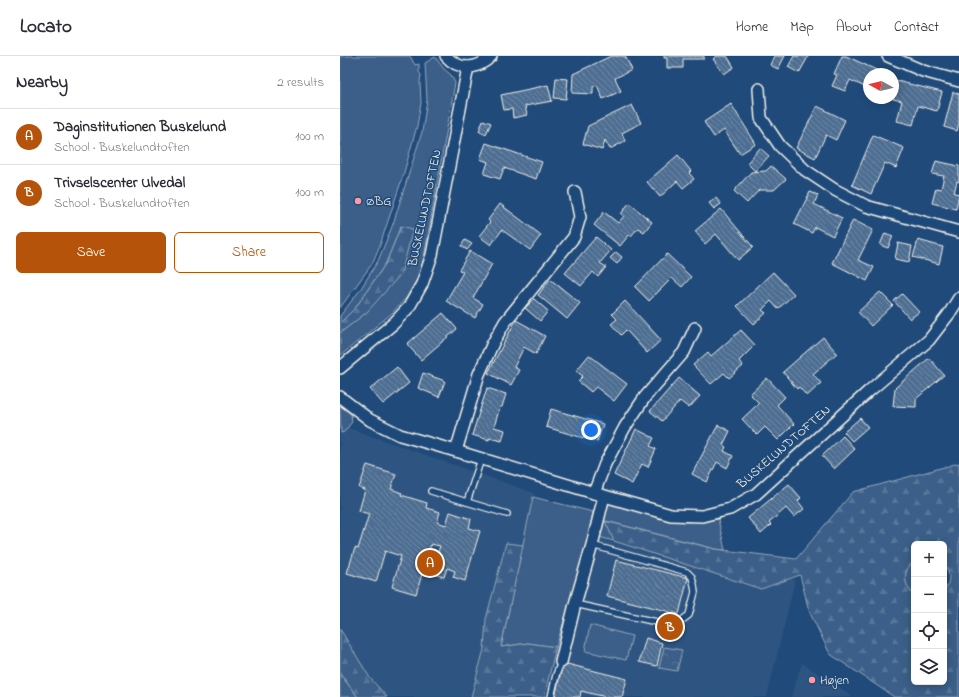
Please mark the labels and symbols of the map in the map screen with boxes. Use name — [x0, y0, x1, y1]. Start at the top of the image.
north arrow — [863, 68, 899, 104]
street label: BUSKELUNDTOFTEN — [403, 148, 447, 269]
place label: ØBG — [366, 192, 391, 211]
marker: ØBG — [353, 196, 363, 206]
street label: BUSKELUNDTOFTEN — [732, 401, 835, 494]
your location — [581, 420, 601, 440]
pin: A — [417, 548, 443, 578]
pin: B — [657, 612, 683, 642]
place label: Højen — [820, 671, 849, 690]
marker: Højen — [807, 675, 817, 685]

